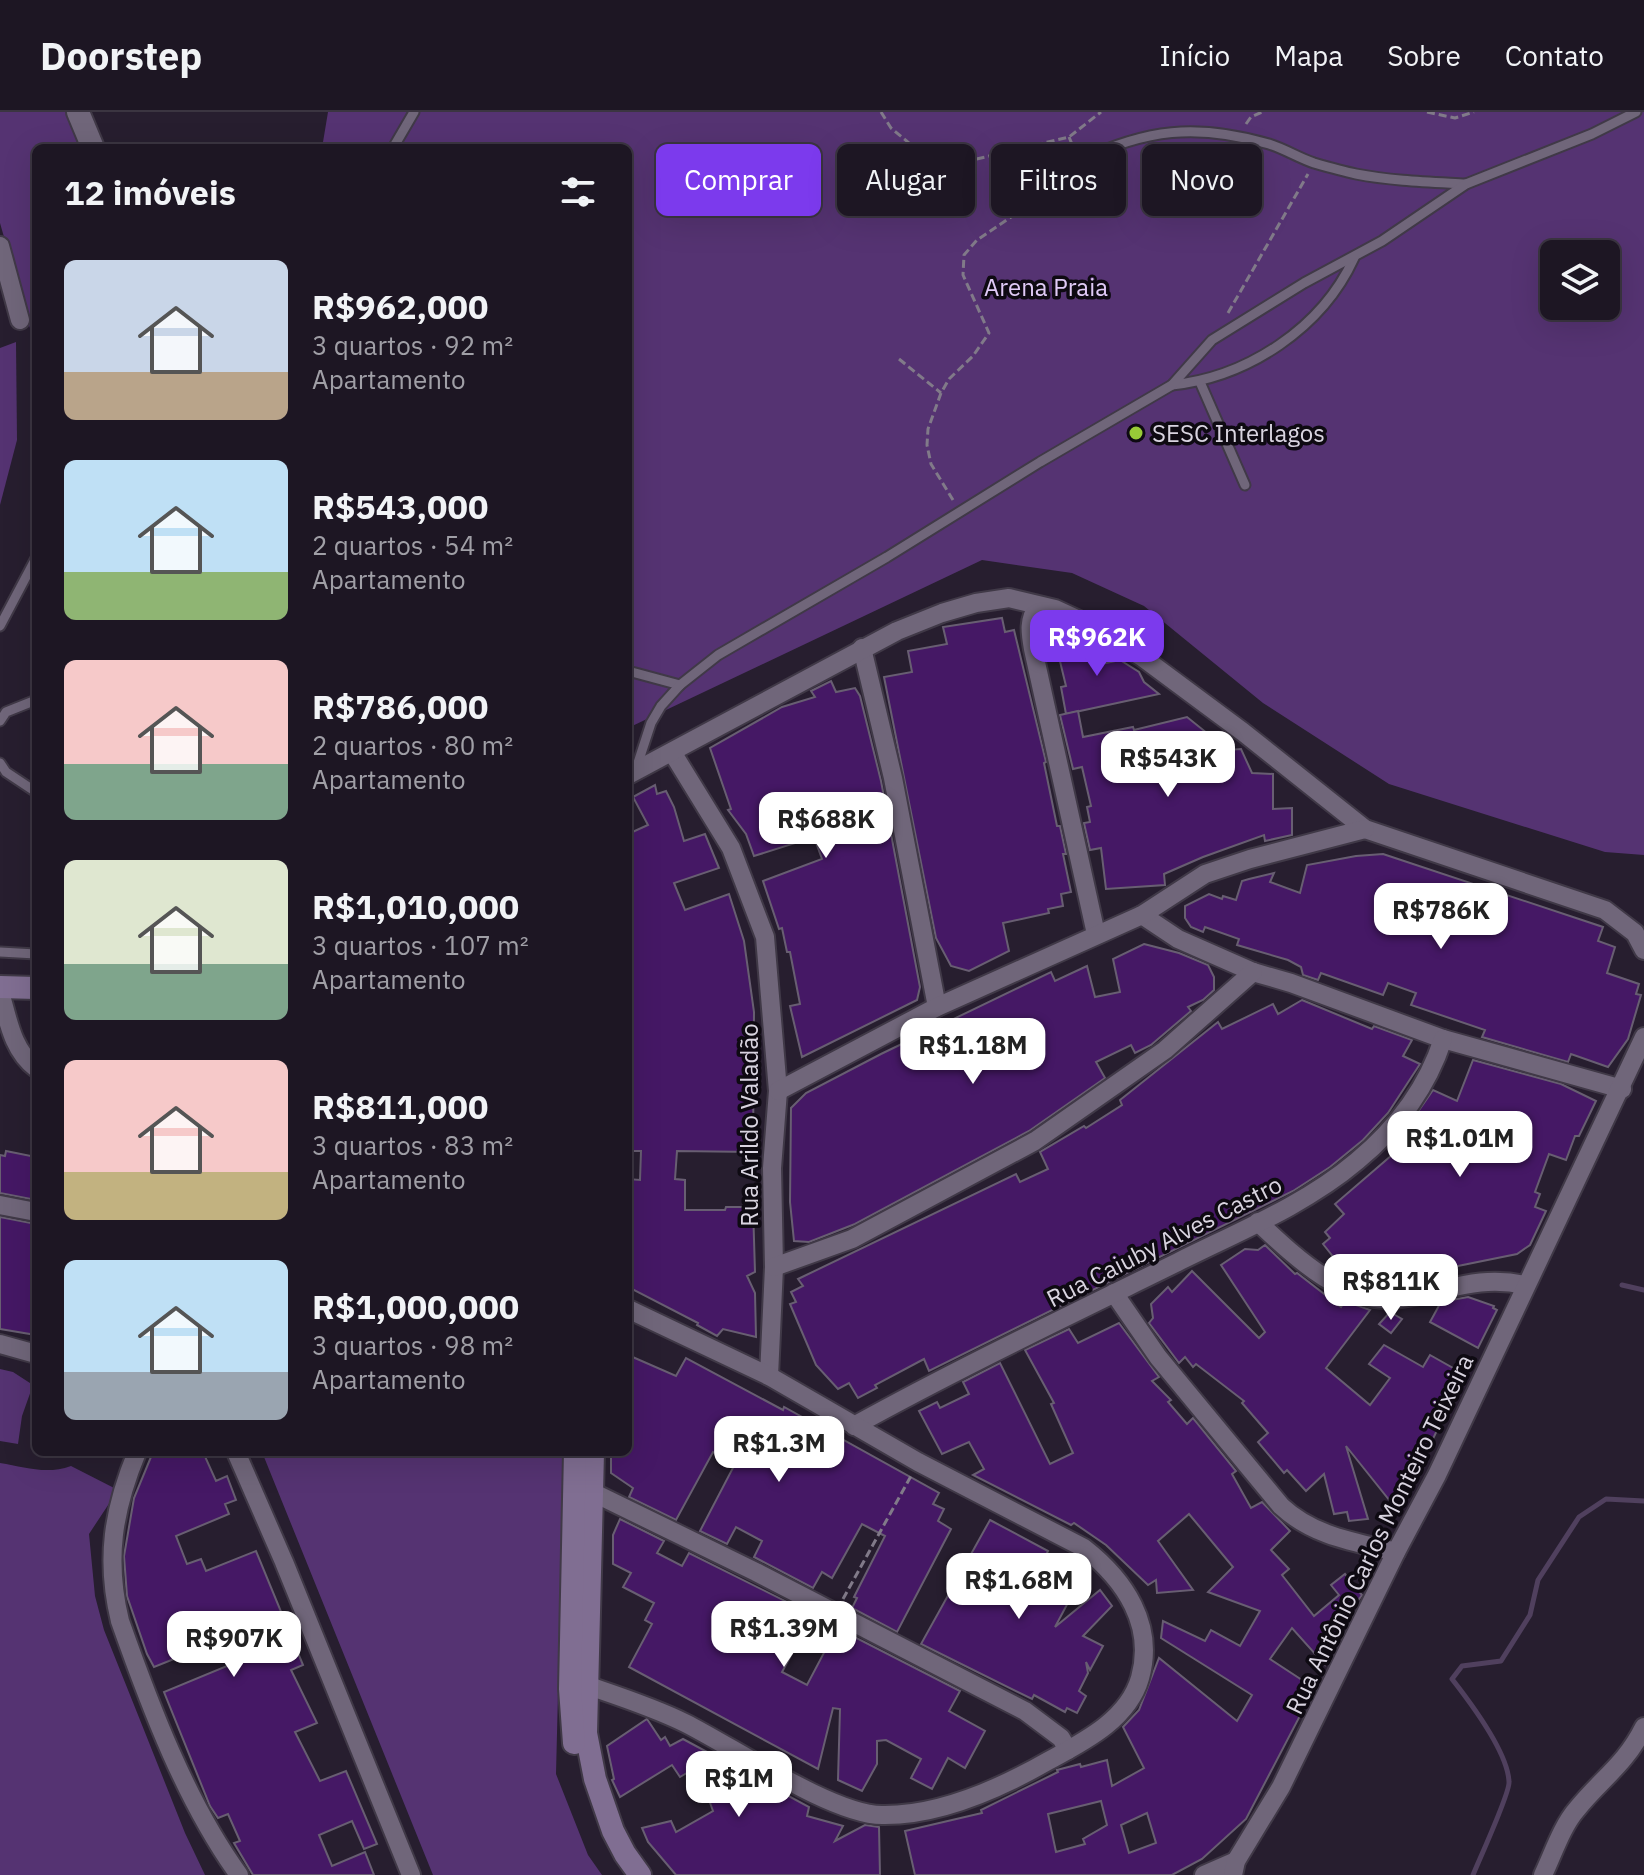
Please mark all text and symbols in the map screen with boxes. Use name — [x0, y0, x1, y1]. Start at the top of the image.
text: Doorstep — [40, 31, 202, 80]
text: Início — [1159, 37, 1230, 74]
text: Mapa — [1274, 37, 1343, 74]
text: Sobre — [1387, 37, 1461, 74]
text: Contato — [1505, 37, 1604, 74]
chip: Comprar — [656, 144, 821, 216]
chip: Alugar — [837, 144, 975, 216]
chip: Filtros — [991, 144, 1126, 216]
chip: Novo — [1142, 144, 1262, 216]
text: 12 imóveis — [64, 170, 236, 214]
icon: filters — [556, 170, 600, 214]
map controls — [1540, 240, 1620, 320]
button: layers — [1540, 240, 1620, 320]
park label: Arena Praia — [984, 271, 1108, 303]
text: R$962,000 — [312, 284, 488, 328]
icon: home — [128, 292, 224, 388]
text: 3 quartos · 92 m² — [312, 328, 513, 362]
text: Apartamento — [312, 362, 466, 396]
place label: SESC Interlagos — [1152, 417, 1325, 449]
marker: SESC Interlagos — [1127, 424, 1145, 442]
text: R$543,000 — [312, 484, 488, 528]
icon: home — [128, 492, 224, 588]
text: 2 quartos · 54 m² — [312, 528, 513, 562]
text: Apartamento — [312, 562, 466, 596]
pin: R$962K — [1032, 610, 1162, 678]
text: R$962K — [1048, 619, 1146, 653]
text: R$786,000 — [312, 684, 488, 728]
icon: home — [128, 692, 224, 788]
text: 2 quartos · 80 m² — [312, 728, 513, 762]
pin: R$543K — [1103, 731, 1233, 799]
text: R$543K — [1119, 740, 1217, 774]
text: Apartamento — [312, 762, 466, 796]
pin: R$688K — [761, 792, 891, 860]
text: R$688K — [777, 801, 875, 835]
pin: R$786K — [1376, 883, 1506, 951]
text: R$1,010,000 — [312, 884, 519, 928]
icon: home — [128, 892, 224, 988]
text: R$786K — [1392, 892, 1490, 926]
text: 3 quartos · 107 m² — [312, 928, 529, 962]
text: Apartamento — [312, 962, 466, 996]
pin: R$1.18M — [899, 1018, 1047, 1086]
street label: Rua Arildo Valadão — [733, 1023, 765, 1227]
text: R$1.18M — [918, 1027, 1028, 1061]
text: R$811,000 — [312, 1084, 488, 1128]
icon: home — [128, 1092, 224, 1188]
pin: R$1.01M — [1386, 1111, 1534, 1179]
text: R$1.01M — [1405, 1120, 1515, 1154]
text: 3 quartos · 83 m² — [312, 1128, 513, 1162]
text: Apartamento — [312, 1162, 466, 1196]
street label: Rua Caiuby Alves Castro — [1041, 1168, 1287, 1314]
pin: R$811K — [1326, 1254, 1456, 1322]
text: R$811K — [1342, 1263, 1440, 1297]
text: R$1,000,000 — [312, 1284, 519, 1328]
icon: home — [128, 1292, 224, 1388]
text: 3 quartos · 98 m² — [312, 1328, 513, 1362]
street label: Rua Antônio Carlos Monteiro Teixeira — [1278, 1349, 1480, 1719]
text: Apartamento — [312, 1362, 466, 1396]
pin: R$1.3M — [714, 1416, 844, 1484]
text: R$1.3M — [732, 1425, 826, 1459]
pin: R$1.68M — [945, 1553, 1093, 1621]
text: R$1.68M — [964, 1562, 1074, 1596]
pin: R$1.39M — [710, 1601, 858, 1669]
text: R$1.39M — [729, 1610, 839, 1644]
pin: R$907K — [169, 1611, 299, 1679]
text: R$907K — [185, 1620, 283, 1654]
pin: R$1M — [692, 1751, 786, 1819]
text: R$1M — [704, 1760, 774, 1794]

